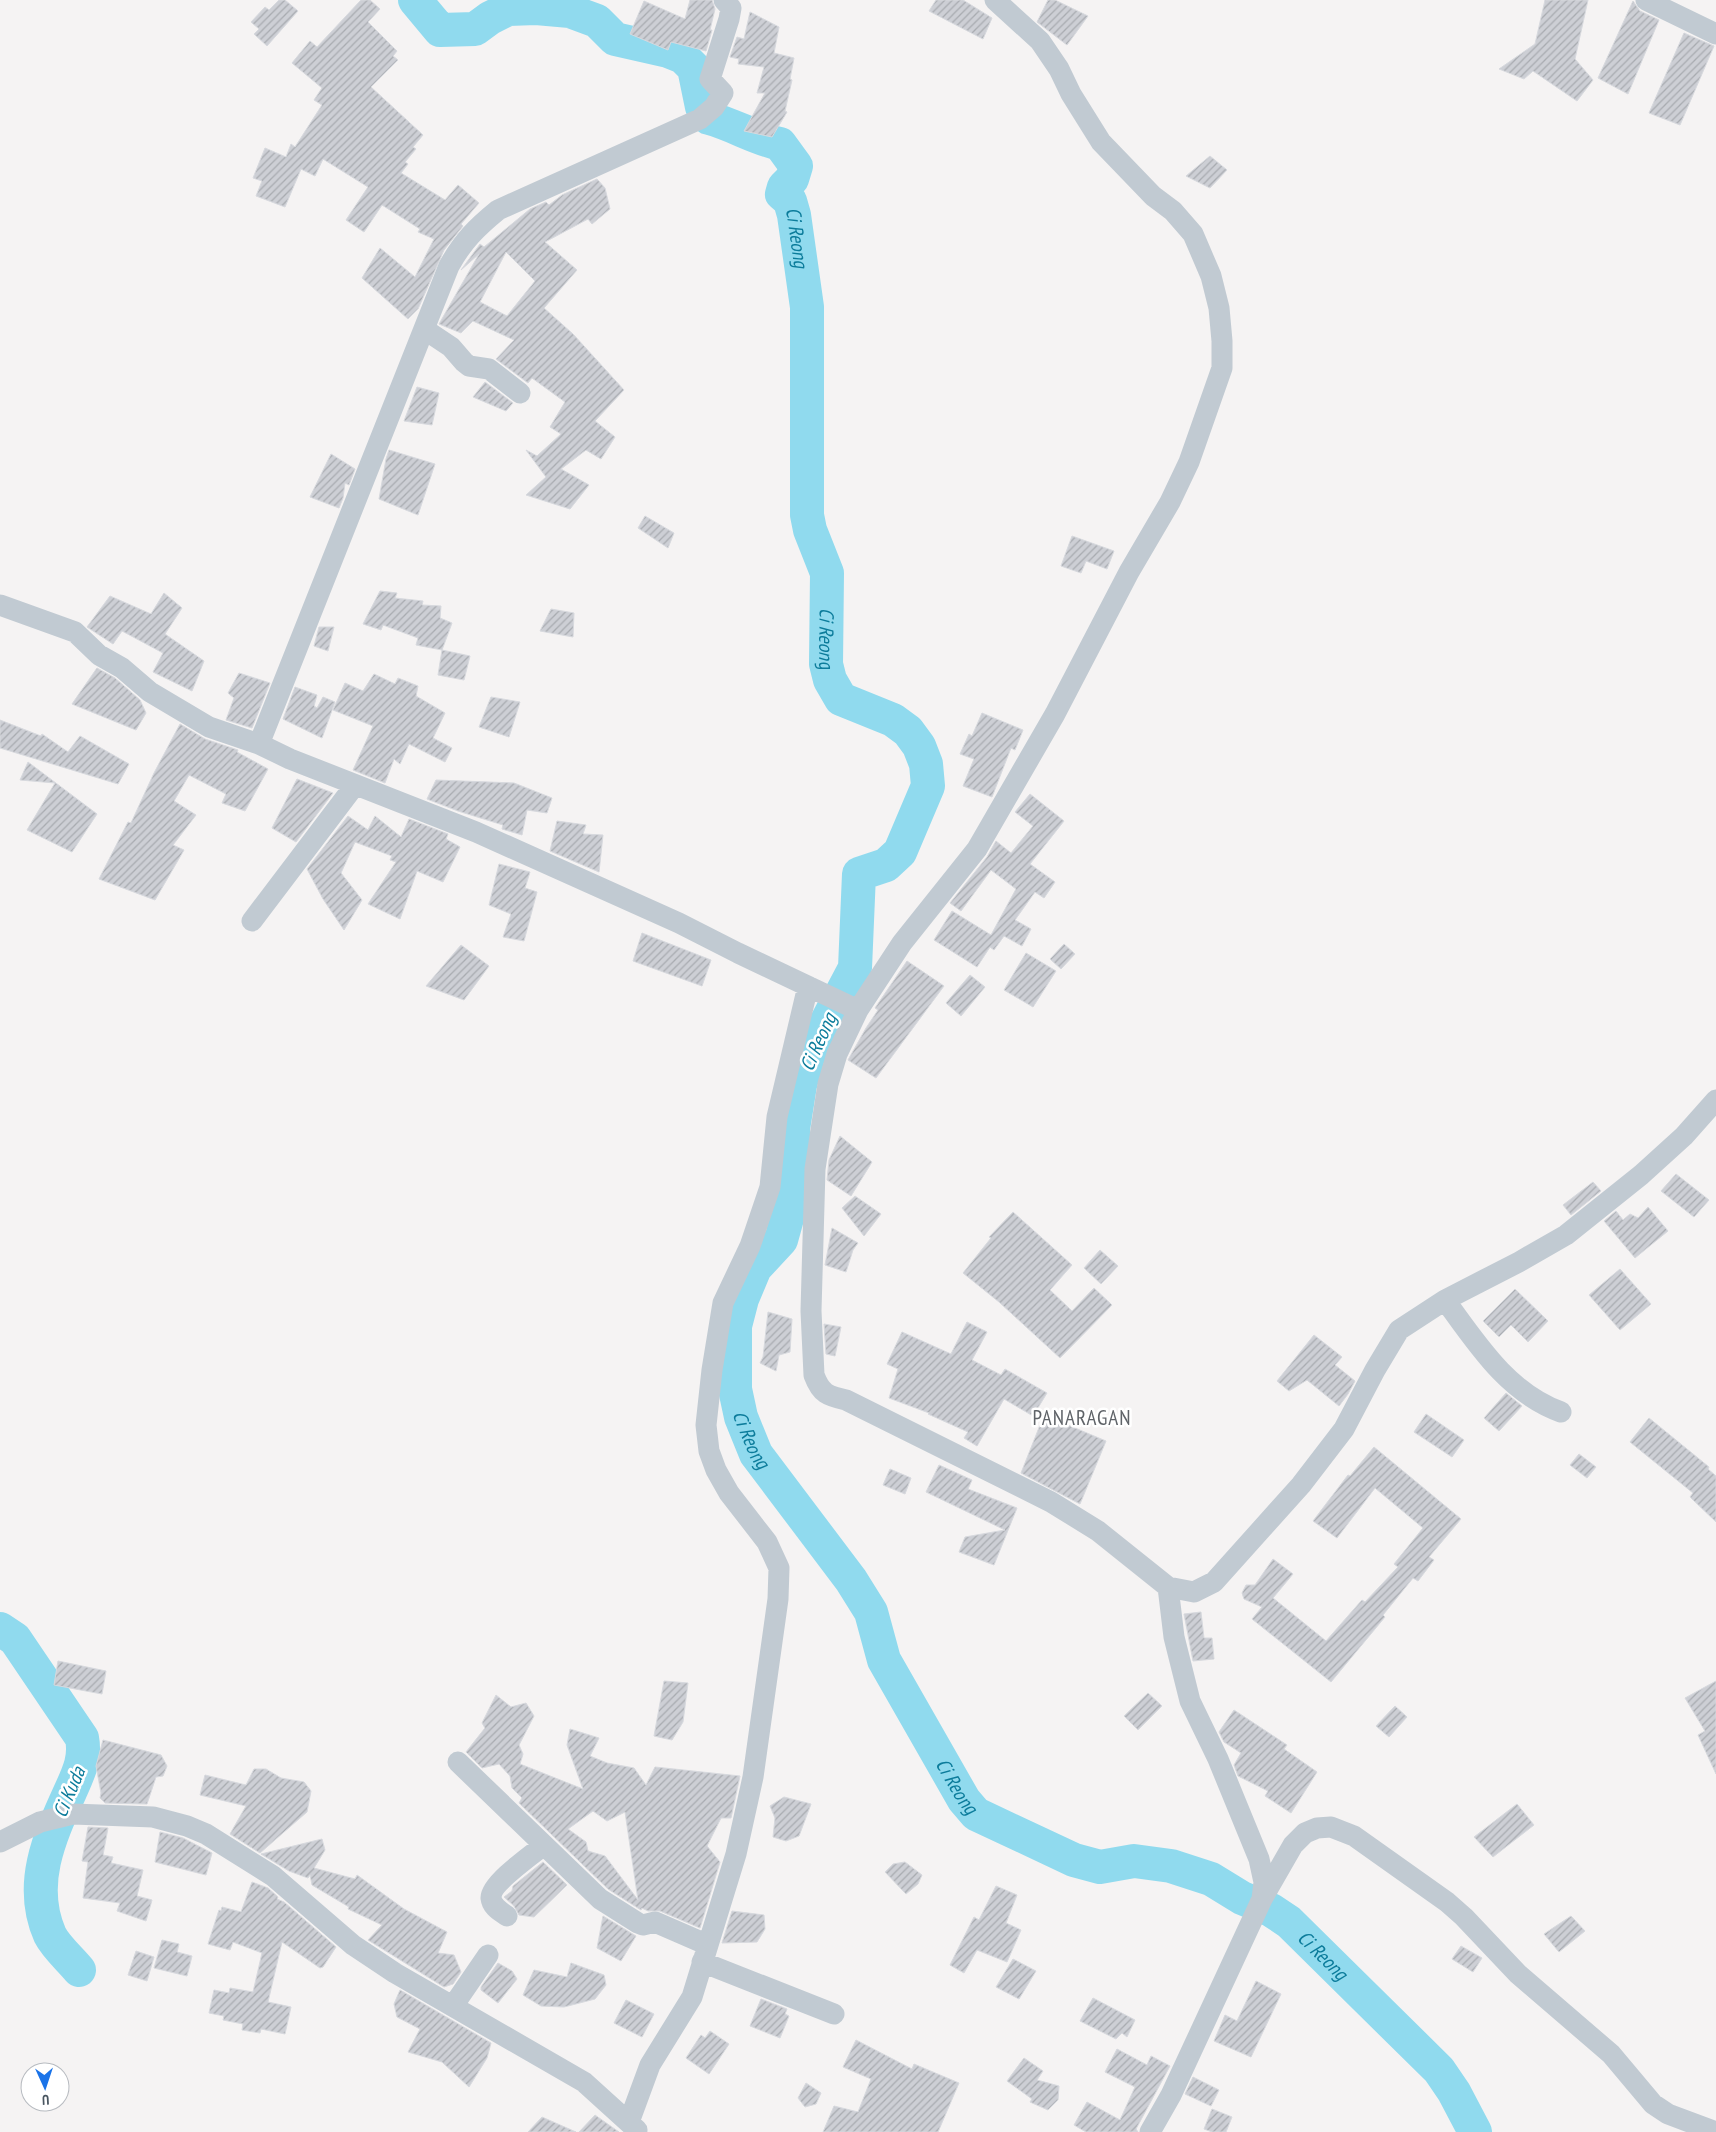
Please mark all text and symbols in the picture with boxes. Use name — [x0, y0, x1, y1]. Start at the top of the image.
water label: Ci Reong — [779, 204, 814, 271]
water label: Ci Reong — [812, 608, 840, 673]
water label: Ci Reong — [794, 1008, 843, 1075]
district label: PANARAGAN — [1032, 1404, 1132, 1431]
water label: Ci Reong — [727, 1409, 776, 1475]
water label: Ci Reong — [930, 1754, 984, 1821]
water label: Ci Kuda — [47, 1762, 92, 1821]
water label: Ci Reong — [1292, 1925, 1354, 1987]
north arrow — [20, 2062, 70, 2112]
text: U — [42, 2091, 50, 2109]

